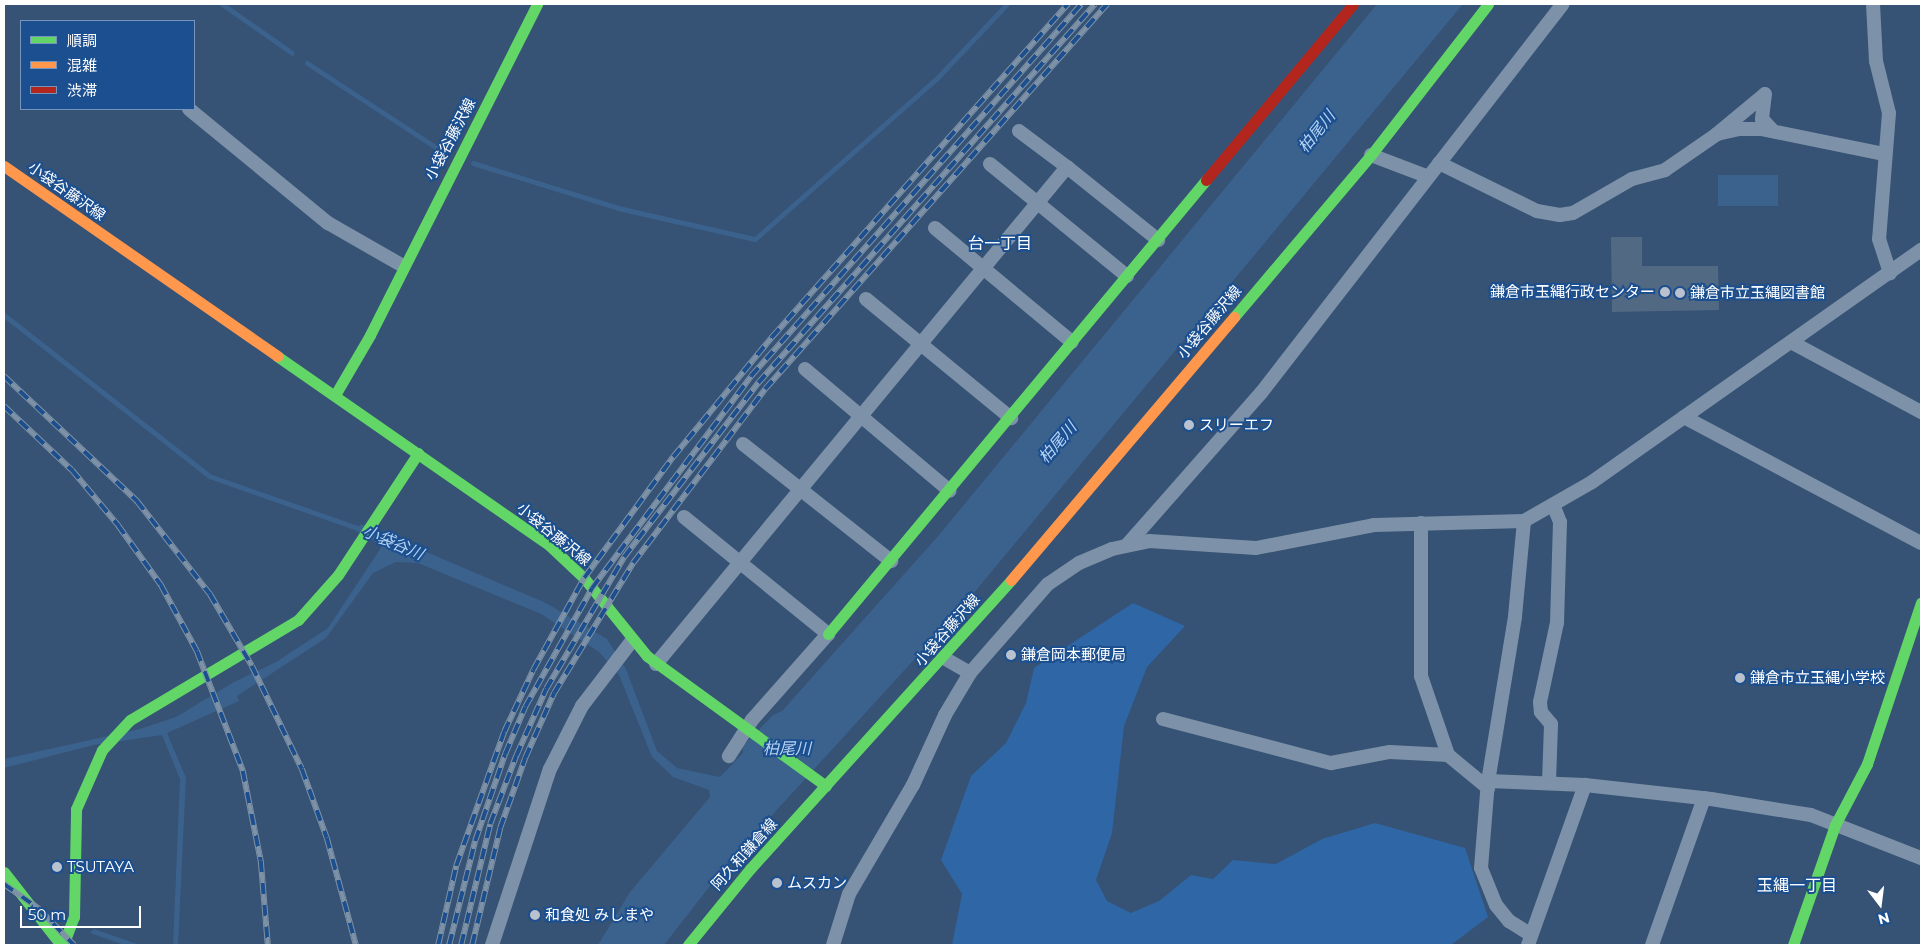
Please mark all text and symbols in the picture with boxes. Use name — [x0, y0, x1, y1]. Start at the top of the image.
legend — [20, 20, 195, 110]
text: 順調 — [67, 31, 97, 50]
text: 混雑 — [67, 56, 97, 75]
text: 渋滞 — [67, 81, 97, 100]
street label: 小袋谷藤沢線 — [421, 95, 479, 183]
water label: 柏尾川 — [1294, 107, 1340, 157]
street label: 小袋谷藤沢線 — [25, 158, 109, 224]
district label: 台一丁目 — [968, 234, 1032, 254]
street label: 小袋谷藤沢線 — [1173, 282, 1245, 362]
place label: 鎌倉市玉縄行政センター — [1490, 283, 1655, 301]
place label: 鎌倉市立玉縄図書館 — [1690, 284, 1825, 302]
marker: 鎌倉市玉縄行政センター — [1659, 286, 1671, 298]
marker: 鎌倉市立玉縄図書館 — [1674, 287, 1686, 299]
place label: スリーエフ — [1199, 416, 1274, 434]
water label: 柏尾川 — [1035, 419, 1081, 467]
marker: スリーエフ — [1183, 419, 1195, 431]
street label: 小袋谷藤沢線 — [513, 499, 595, 569]
water label: 小袋谷川 — [360, 522, 426, 564]
street label: 小袋谷藤沢線 — [911, 590, 983, 670]
place label: 鎌倉岡本郵便局 — [1021, 646, 1126, 664]
marker: 鎌倉岡本郵便局 — [1005, 649, 1017, 661]
place label: 鎌倉市立玉縄小学校 — [1750, 669, 1885, 687]
marker: 鎌倉市立玉縄小学校 — [1734, 672, 1746, 684]
water label: 柏尾川 — [763, 739, 811, 759]
street label: 阿久和鎌倉線 — [707, 815, 781, 893]
place label: TSUTAYA — [67, 858, 134, 876]
marker: TSUTAYA — [51, 861, 63, 873]
place label: ムスカン — [787, 874, 847, 892]
district label: 玉縄一丁目 — [1757, 876, 1837, 896]
marker: ムスカン — [771, 877, 783, 889]
north arrow — [1855, 879, 1905, 929]
scale bar — [22, 896, 144, 928]
text: 50 m — [28, 905, 66, 924]
place label: 和食処 みしまや — [545, 906, 654, 924]
text: N — [1876, 908, 1892, 929]
marker: 和食処 みしまや — [529, 909, 541, 921]

